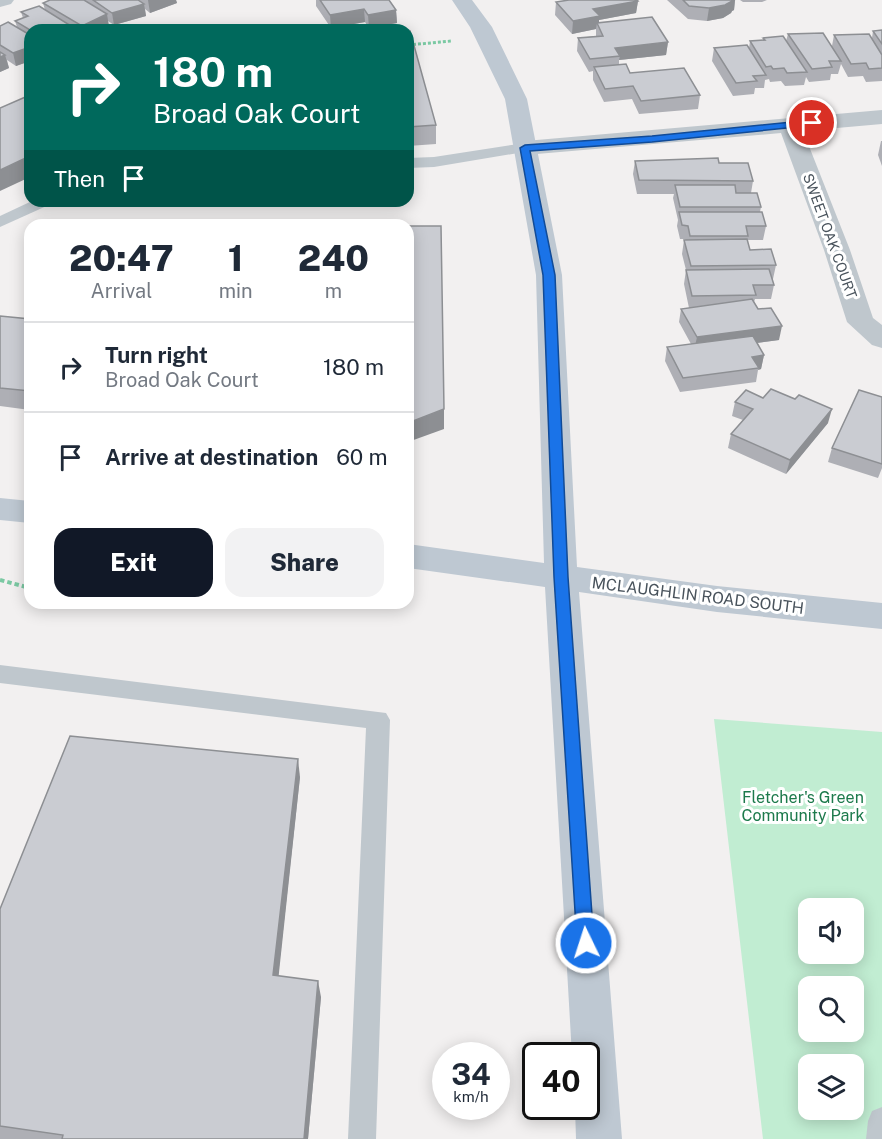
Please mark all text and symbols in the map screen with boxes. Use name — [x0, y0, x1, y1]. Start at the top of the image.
text: 180 m — [153, 47, 273, 96]
icon: right — [54, 48, 132, 126]
text: Broad Oak Court — [153, 97, 361, 129]
pin — [786, 97, 837, 148]
icon: arrive — [795, 106, 828, 139]
icon: arrive — [117, 162, 150, 195]
text: Then — [54, 166, 105, 192]
street label: SWEET OAK COURT — [800, 171, 860, 301]
text: 20:47 — [69, 237, 174, 279]
text: 1 — [228, 237, 244, 279]
text: 240 — [298, 237, 369, 279]
text: Arrival — [90, 279, 152, 303]
text: min — [219, 279, 253, 303]
text: m — [325, 279, 342, 303]
text: Turn right — [105, 342, 208, 368]
icon: right — [54, 351, 87, 384]
text: 180 m — [323, 354, 384, 380]
text: Broad Oak Court — [105, 368, 259, 392]
icon: arrive — [54, 441, 87, 474]
text: Arrive at destination — [105, 444, 318, 470]
text: 60 m — [336, 444, 388, 470]
button: Exit — [54, 528, 213, 597]
button: Share — [225, 528, 384, 597]
street label: MCLAUGHLIN ROAD SOUTH — [591, 573, 805, 618]
park label: Fletcher's Green Community Park — [741, 788, 865, 825]
map controls — [798, 898, 864, 1120]
button: sound — [798, 898, 864, 964]
position arrow — [554, 911, 618, 975]
button: search — [798, 976, 864, 1042]
speed limit sign: 40 — [522, 1042, 600, 1120]
button: layers — [798, 1054, 864, 1120]
text: 34 — [451, 1056, 491, 1092]
text: km/h — [453, 1088, 489, 1105]

